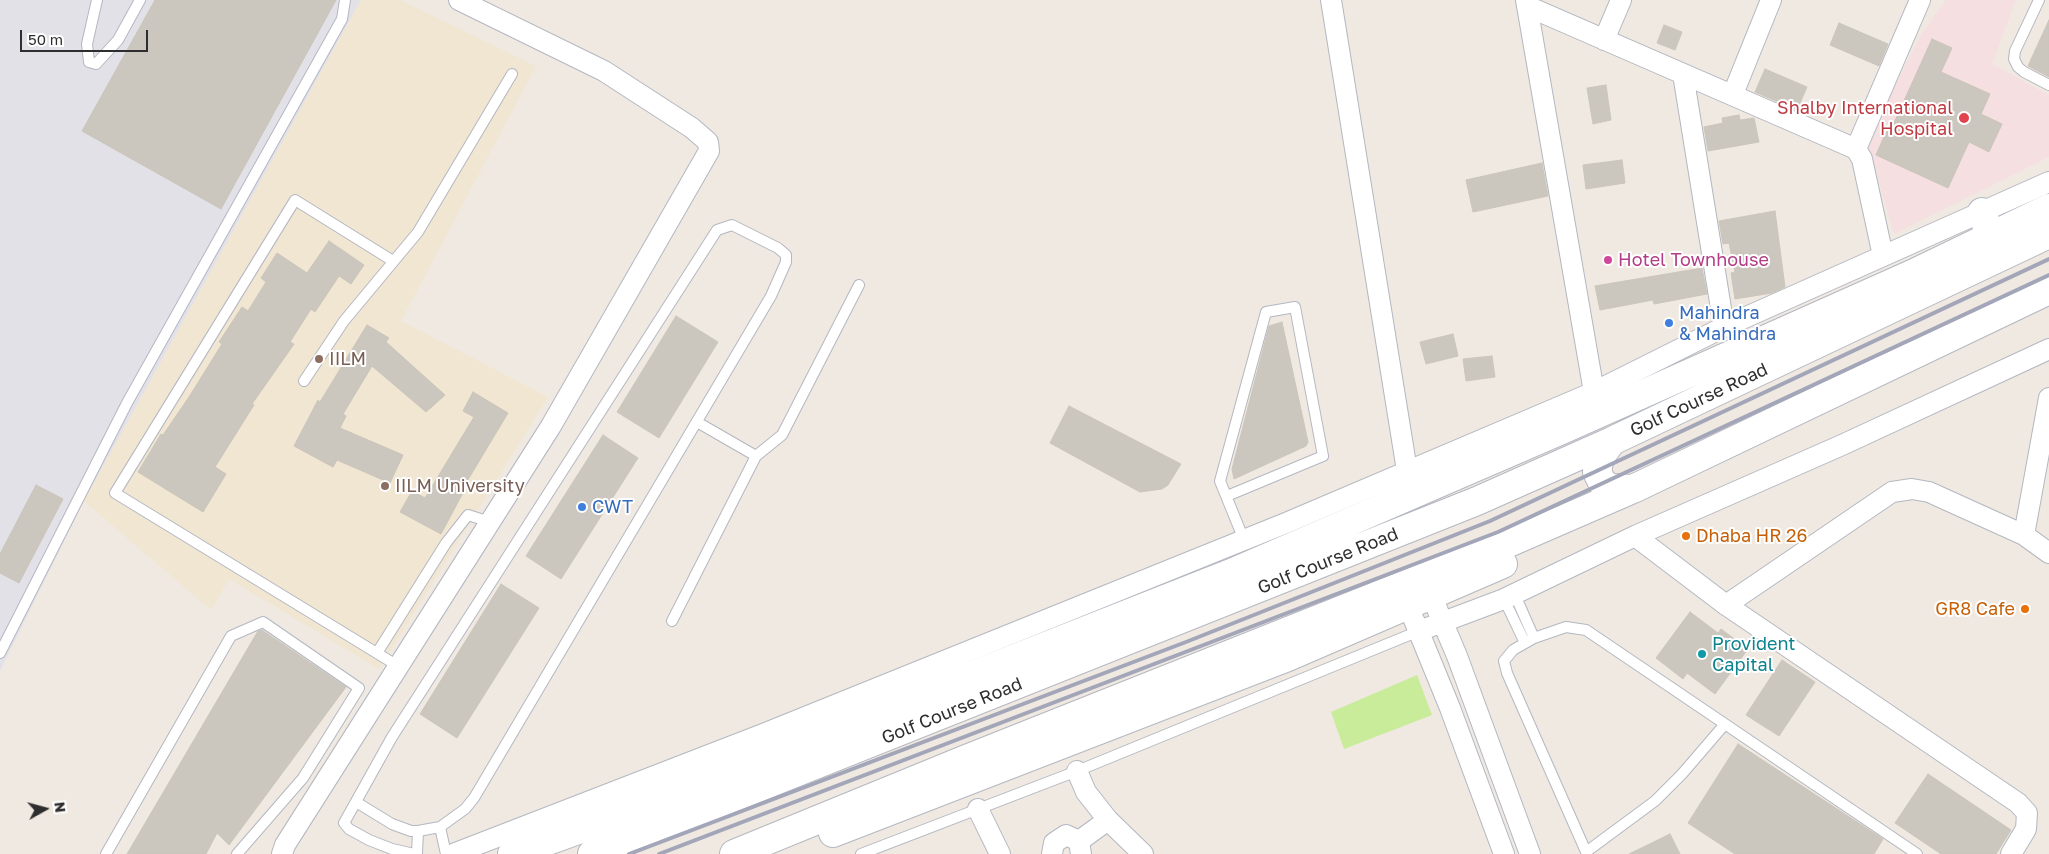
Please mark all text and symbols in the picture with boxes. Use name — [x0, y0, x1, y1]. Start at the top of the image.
scale bar — [22, 20, 150, 52]
text: 50 m — [28, 30, 63, 48]
place label: Shalby International Hospital — [1777, 97, 1953, 140]
marker: Shalby International Hospital — [1957, 111, 1971, 125]
place label: Hotel Townhouse — [1618, 249, 1769, 271]
marker: Hotel Townhouse — [1602, 254, 1614, 266]
place label: Mahindra & Mahindra — [1679, 302, 1776, 344]
marker: Mahindra & Mahindra — [1663, 317, 1675, 329]
place label: IILM — [329, 348, 366, 370]
marker: IILM — [313, 353, 325, 365]
street label: Golf Course Road — [1627, 359, 1771, 441]
place label: IILM University — [395, 475, 525, 497]
marker: IILM University — [379, 480, 391, 492]
place label: CWT — [592, 496, 633, 518]
marker: CWT — [576, 501, 588, 513]
street label: Golf Course Road — [1255, 523, 1401, 599]
place label: Dhaba HR 26 — [1696, 525, 1807, 547]
marker: Dhaba HR 26 — [1680, 530, 1692, 542]
place label: GR8 Cafe — [1935, 598, 2015, 620]
marker: GR8 Cafe — [2019, 603, 2031, 615]
place label: Provident Capital — [1712, 633, 1796, 676]
marker: Provident Capital — [1696, 648, 1708, 660]
street label: Golf Course Road — [879, 673, 1025, 749]
north arrow — [20, 784, 70, 834]
text: N — [51, 801, 69, 813]

